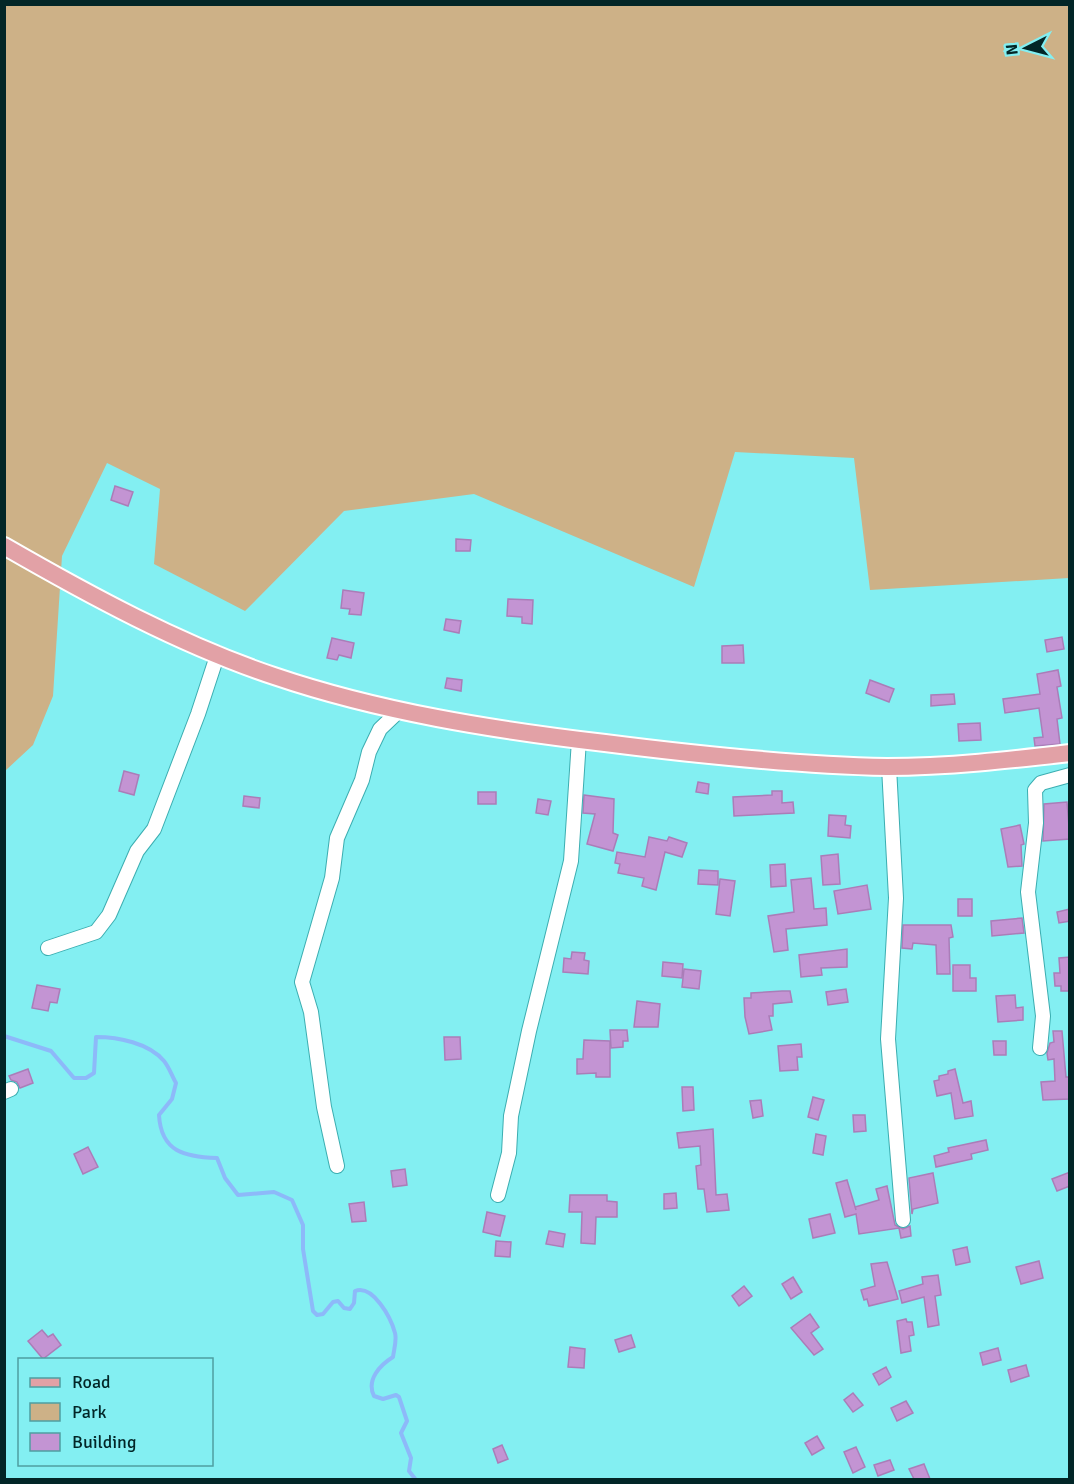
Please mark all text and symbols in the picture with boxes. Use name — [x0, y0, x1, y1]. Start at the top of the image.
north arrow — [996, 18, 1056, 78]
text: N — [1002, 43, 1023, 56]
legend — [18, 1358, 213, 1466]
text: Road — [72, 1371, 111, 1393]
text: Park — [72, 1401, 107, 1423]
text: Building — [72, 1431, 136, 1453]

